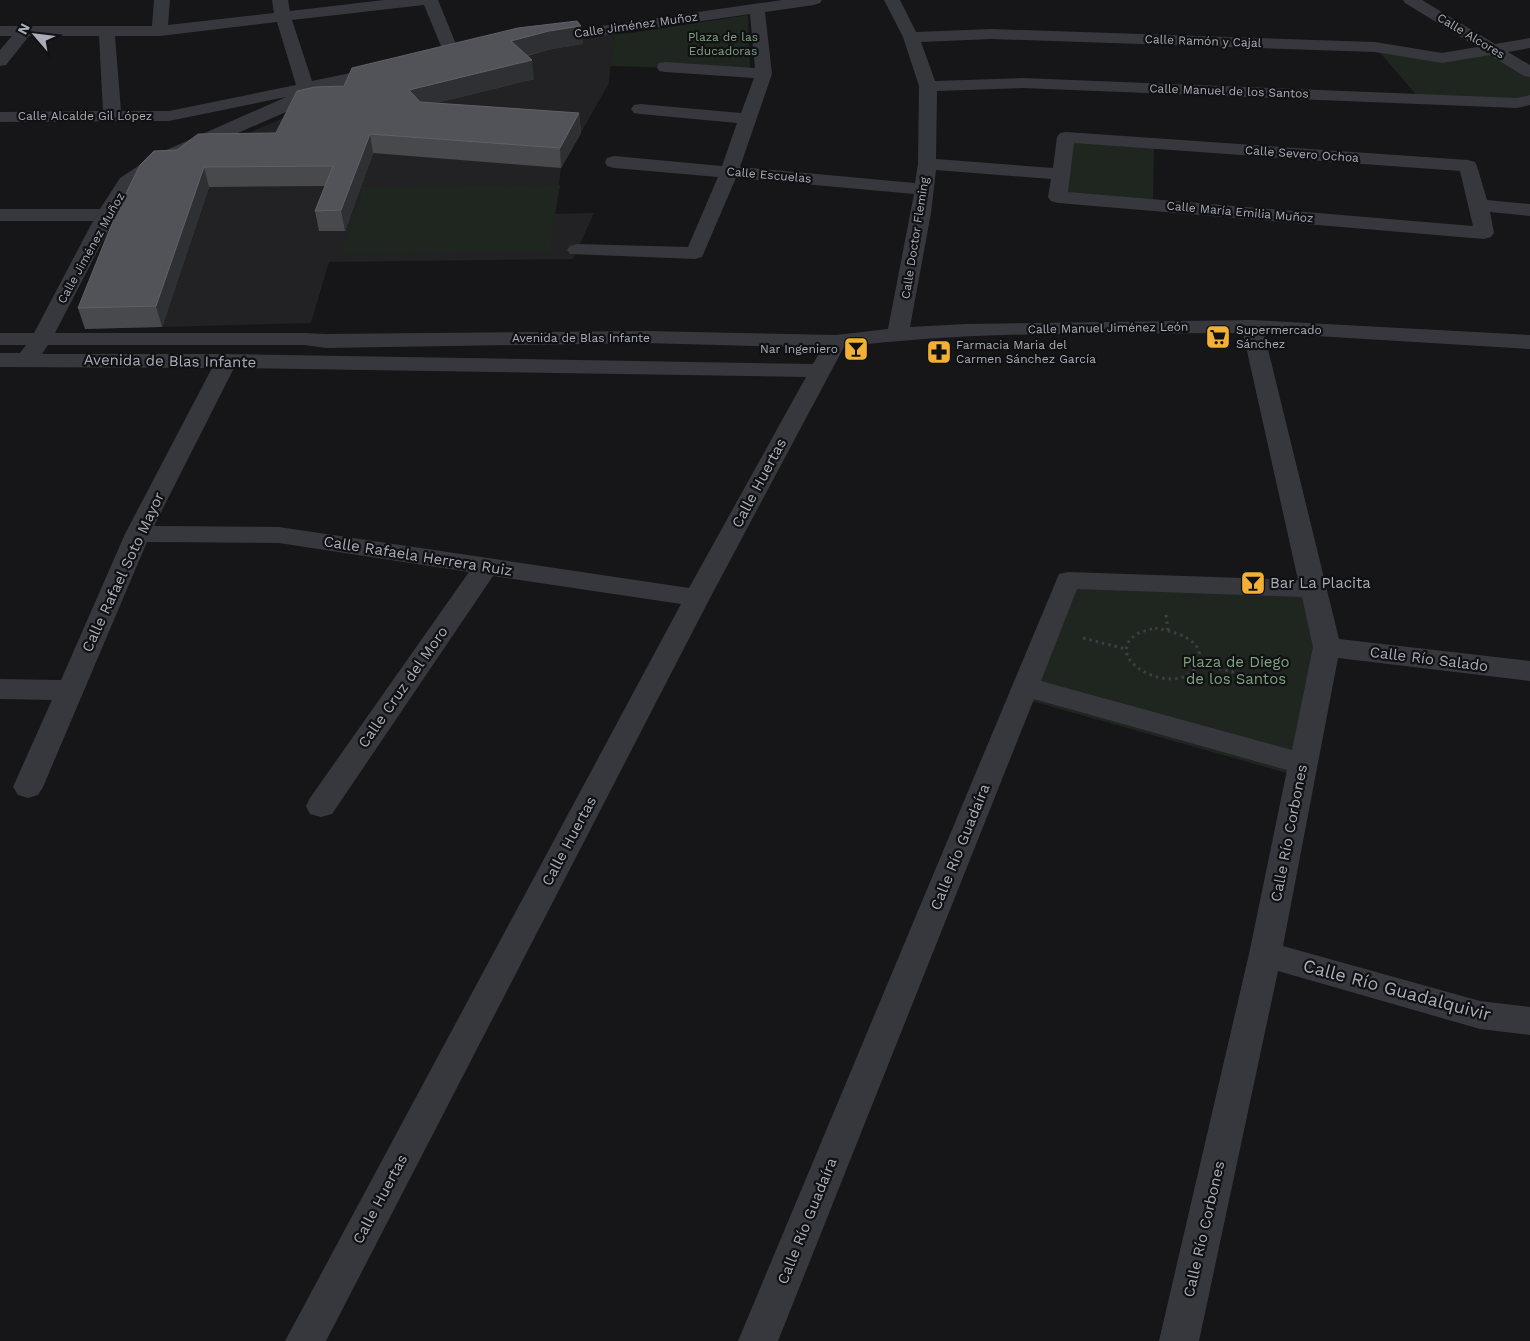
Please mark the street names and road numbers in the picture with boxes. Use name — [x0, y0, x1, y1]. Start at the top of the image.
street label: Calle Jiménez Muñoz — [573, 9, 699, 41]
street label: Calle Alcores — [1435, 10, 1507, 62]
street label: Calle Ramón y Cajal — [1144, 32, 1262, 50]
street label: Calle Manuel de los Santos — [1149, 81, 1309, 101]
street label: Calle Alcalde Gil López — [18, 109, 152, 123]
street label: Calle Severo Ochoa — [1245, 143, 1360, 165]
street label: Calle Escuelas — [726, 164, 812, 186]
street label: Calle Doctor Fleming — [898, 175, 932, 300]
street label: Calle Jiménez Muñoz — [55, 190, 127, 306]
street label: Calle María Emilia Muñoz — [1166, 199, 1314, 225]
street label: Calle Manuel Jiménez León — [1027, 320, 1189, 336]
street label: Avenida de Blas Infante — [512, 331, 650, 345]
street label: Avenida de Blas Infante — [84, 350, 256, 372]
street label: Calle Huertas — [728, 435, 790, 531]
street label: Calle Rafael Soto Mayor — [78, 489, 168, 655]
street label: Calle Rafaela Herrera Ruiz — [322, 532, 514, 580]
street label: Calle Cruz del Moro — [354, 623, 452, 751]
street label: Calle Río Salado — [1369, 643, 1489, 675]
street label: Calle Río Corbones — [1267, 763, 1311, 903]
street label: Calle Río Guadaíra — [926, 781, 994, 913]
street label: Calle Huertas — [538, 793, 600, 889]
street label: Calle Río Guadalquivir — [1301, 954, 1493, 1025]
street label: Calle Huertas — [349, 1151, 411, 1247]
street label: Calle Río Guadaíra — [773, 1155, 841, 1287]
street label: Calle Río Corbones — [1180, 1159, 1228, 1299]

